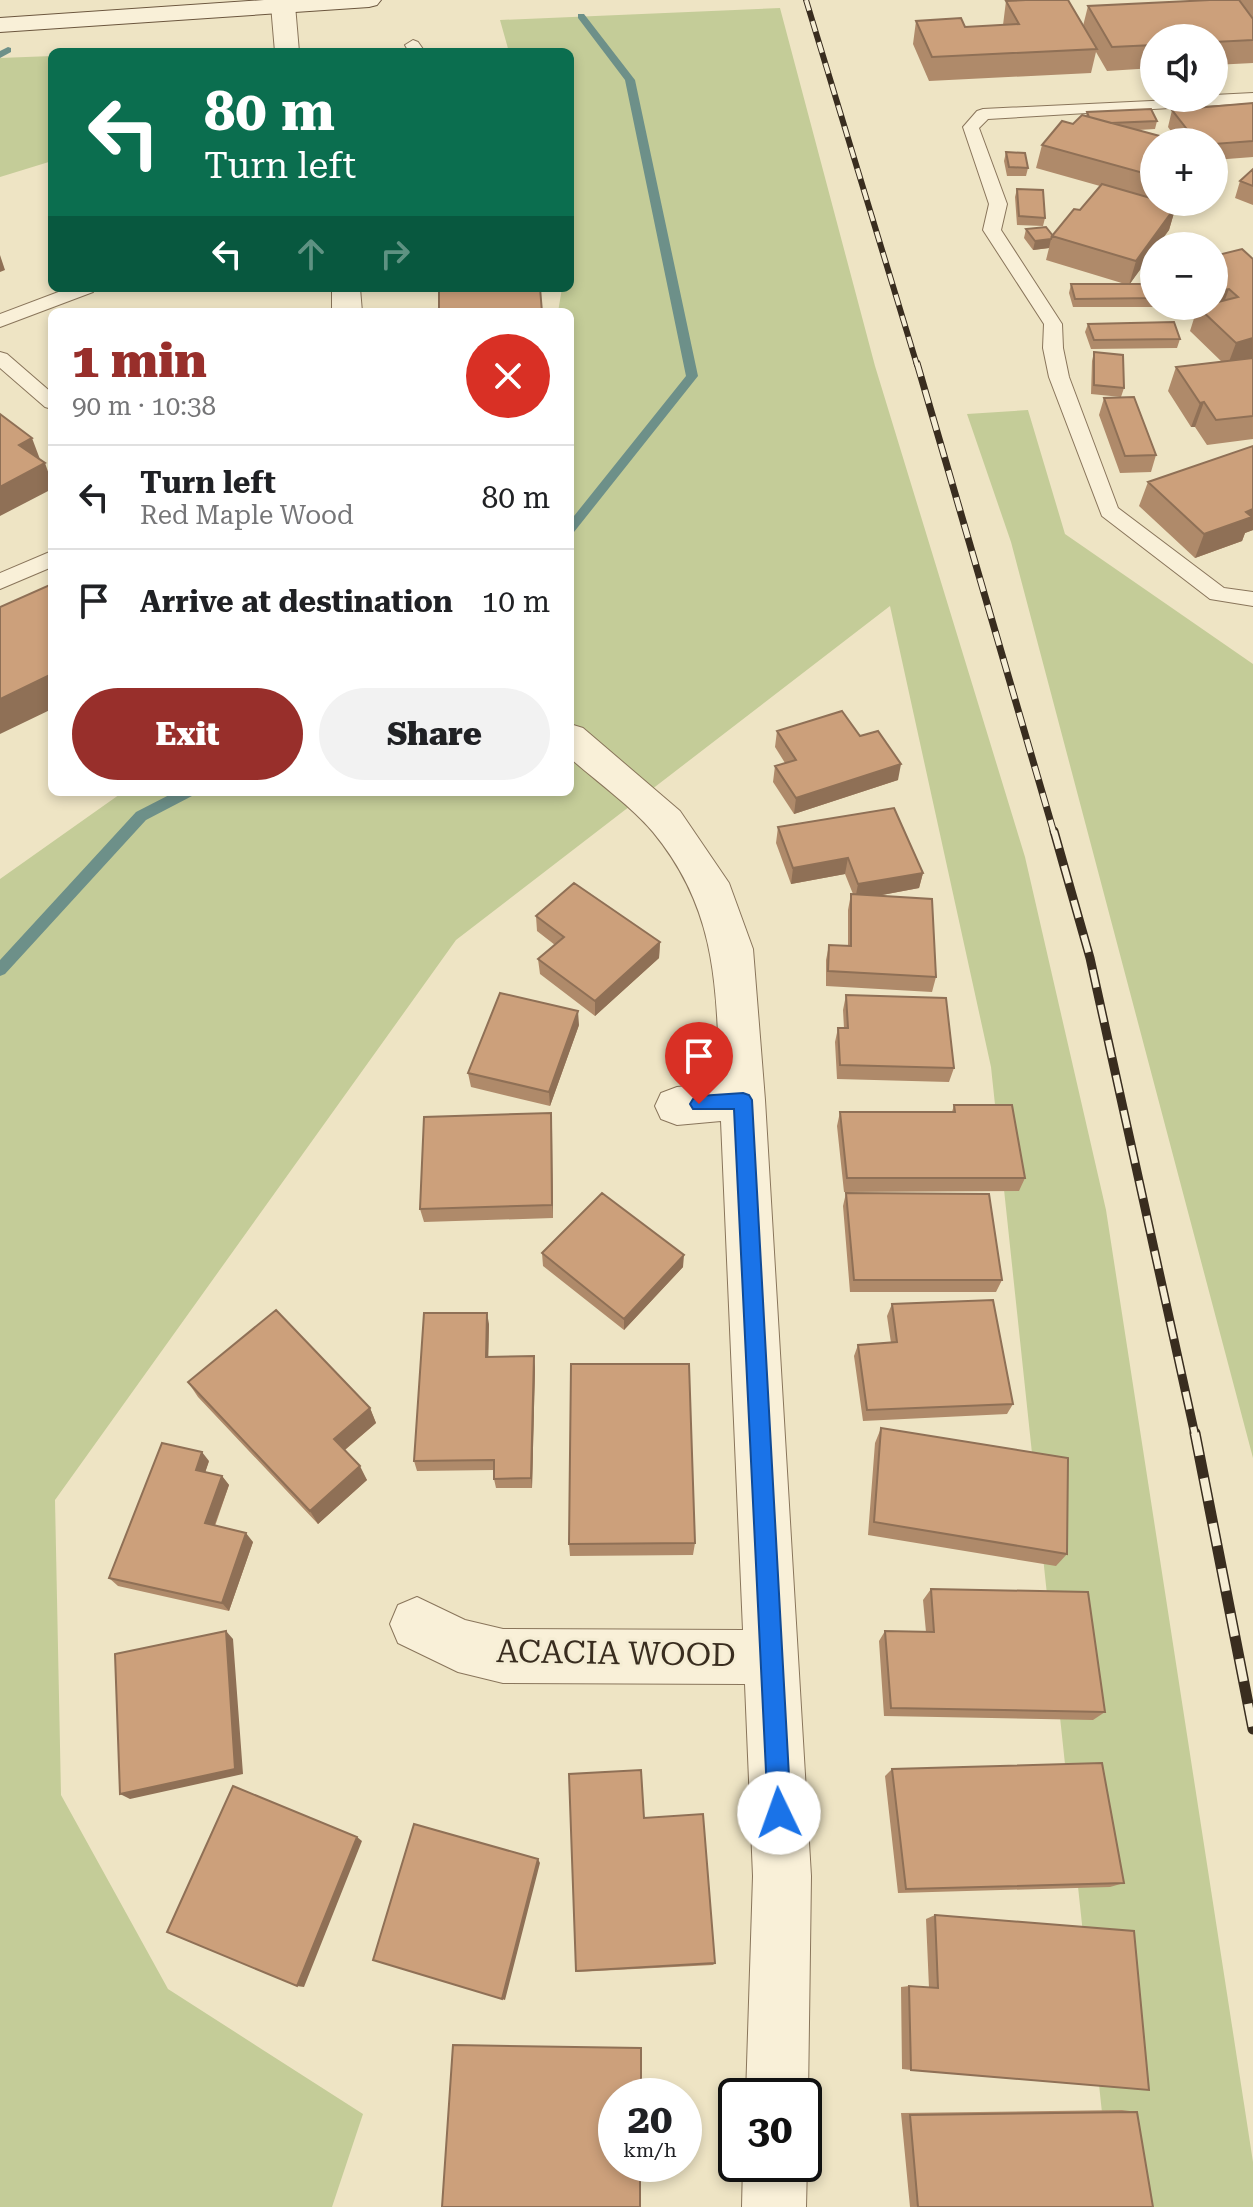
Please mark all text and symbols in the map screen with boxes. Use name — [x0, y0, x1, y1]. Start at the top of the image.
map controls — [1140, 24, 1228, 320]
button: sound — [1140, 24, 1228, 112]
text: 80 m — [204, 78, 335, 144]
icon: left — [72, 80, 176, 184]
button: + — [1140, 128, 1228, 216]
text: Turn left — [204, 145, 356, 187]
icon: left — [205, 232, 249, 276]
icon: ahead — [289, 232, 333, 276]
icon: right — [373, 232, 417, 276]
button: − — [1140, 232, 1228, 320]
text: 1 min — [72, 333, 207, 389]
button: close — [466, 334, 550, 418]
text: 90 m · 10:38 — [72, 391, 216, 421]
text: Turn left — [140, 465, 276, 500]
icon: left — [72, 475, 116, 519]
text: 80 m — [481, 480, 550, 515]
text: Red Maple Wood — [140, 500, 354, 530]
icon: arrive — [72, 579, 116, 623]
text: Arrive at destination — [140, 584, 453, 619]
text: 10 m — [481, 584, 550, 619]
button: Exit — [72, 688, 303, 780]
button: Share — [319, 688, 550, 780]
pin — [665, 1022, 733, 1104]
icon: arrive — [677, 1034, 721, 1078]
street label: ACACIA WOOD — [496, 1632, 736, 1674]
position arrow — [737, 1771, 821, 1855]
speed limit sign: 30 — [718, 2078, 822, 2182]
text: 20 — [628, 2096, 672, 2143]
text: km/h — [623, 2138, 677, 2162]

